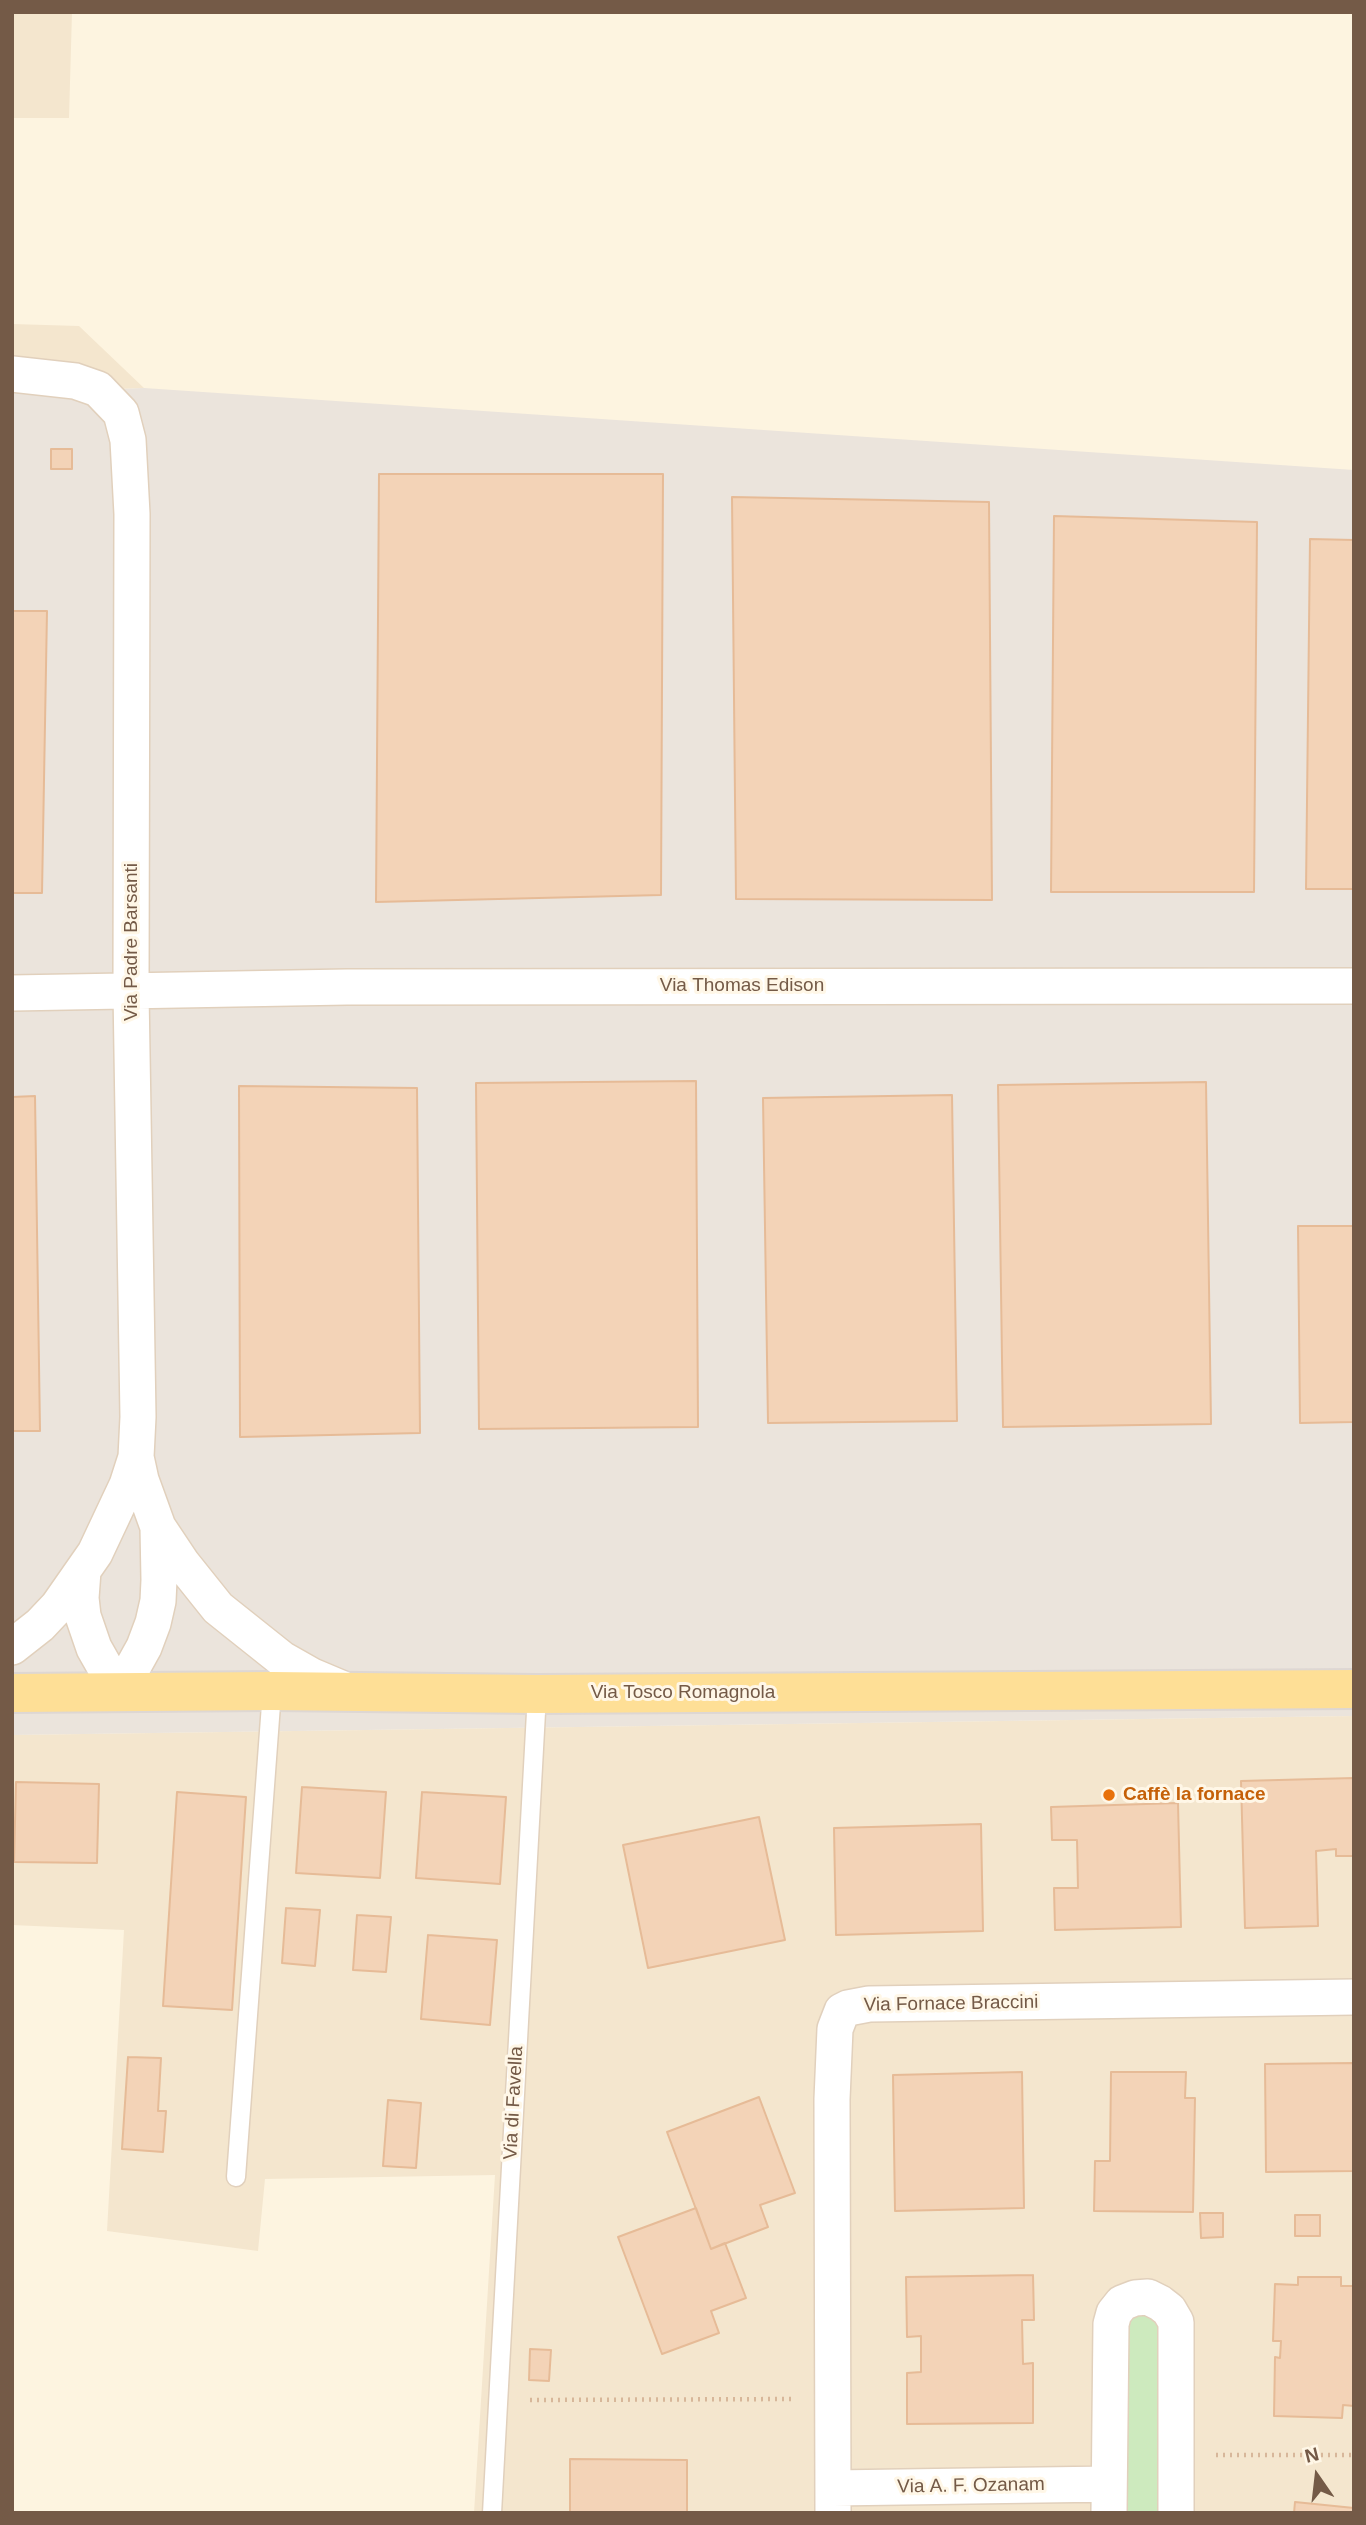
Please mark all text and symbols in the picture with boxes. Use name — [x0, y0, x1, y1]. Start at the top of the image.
street label: Via Padre Barsanti — [121, 863, 143, 1021]
street label: Via Thomas Edison — [660, 975, 824, 997]
street label: Via Tosco Romagnola — [591, 1682, 775, 1704]
place label: Caffè la fornace — [1123, 1784, 1266, 1806]
marker: Caffè la fornace — [1101, 1787, 1117, 1803]
street label: Via Fornace Braccini — [863, 1991, 1039, 2017]
street label: Via di Favella — [500, 2046, 528, 2160]
north arrow — [1282, 2441, 1352, 2511]
text: N — [1303, 2443, 1321, 2467]
street label: Via A. F. Ozanam — [897, 2473, 1045, 2499]

